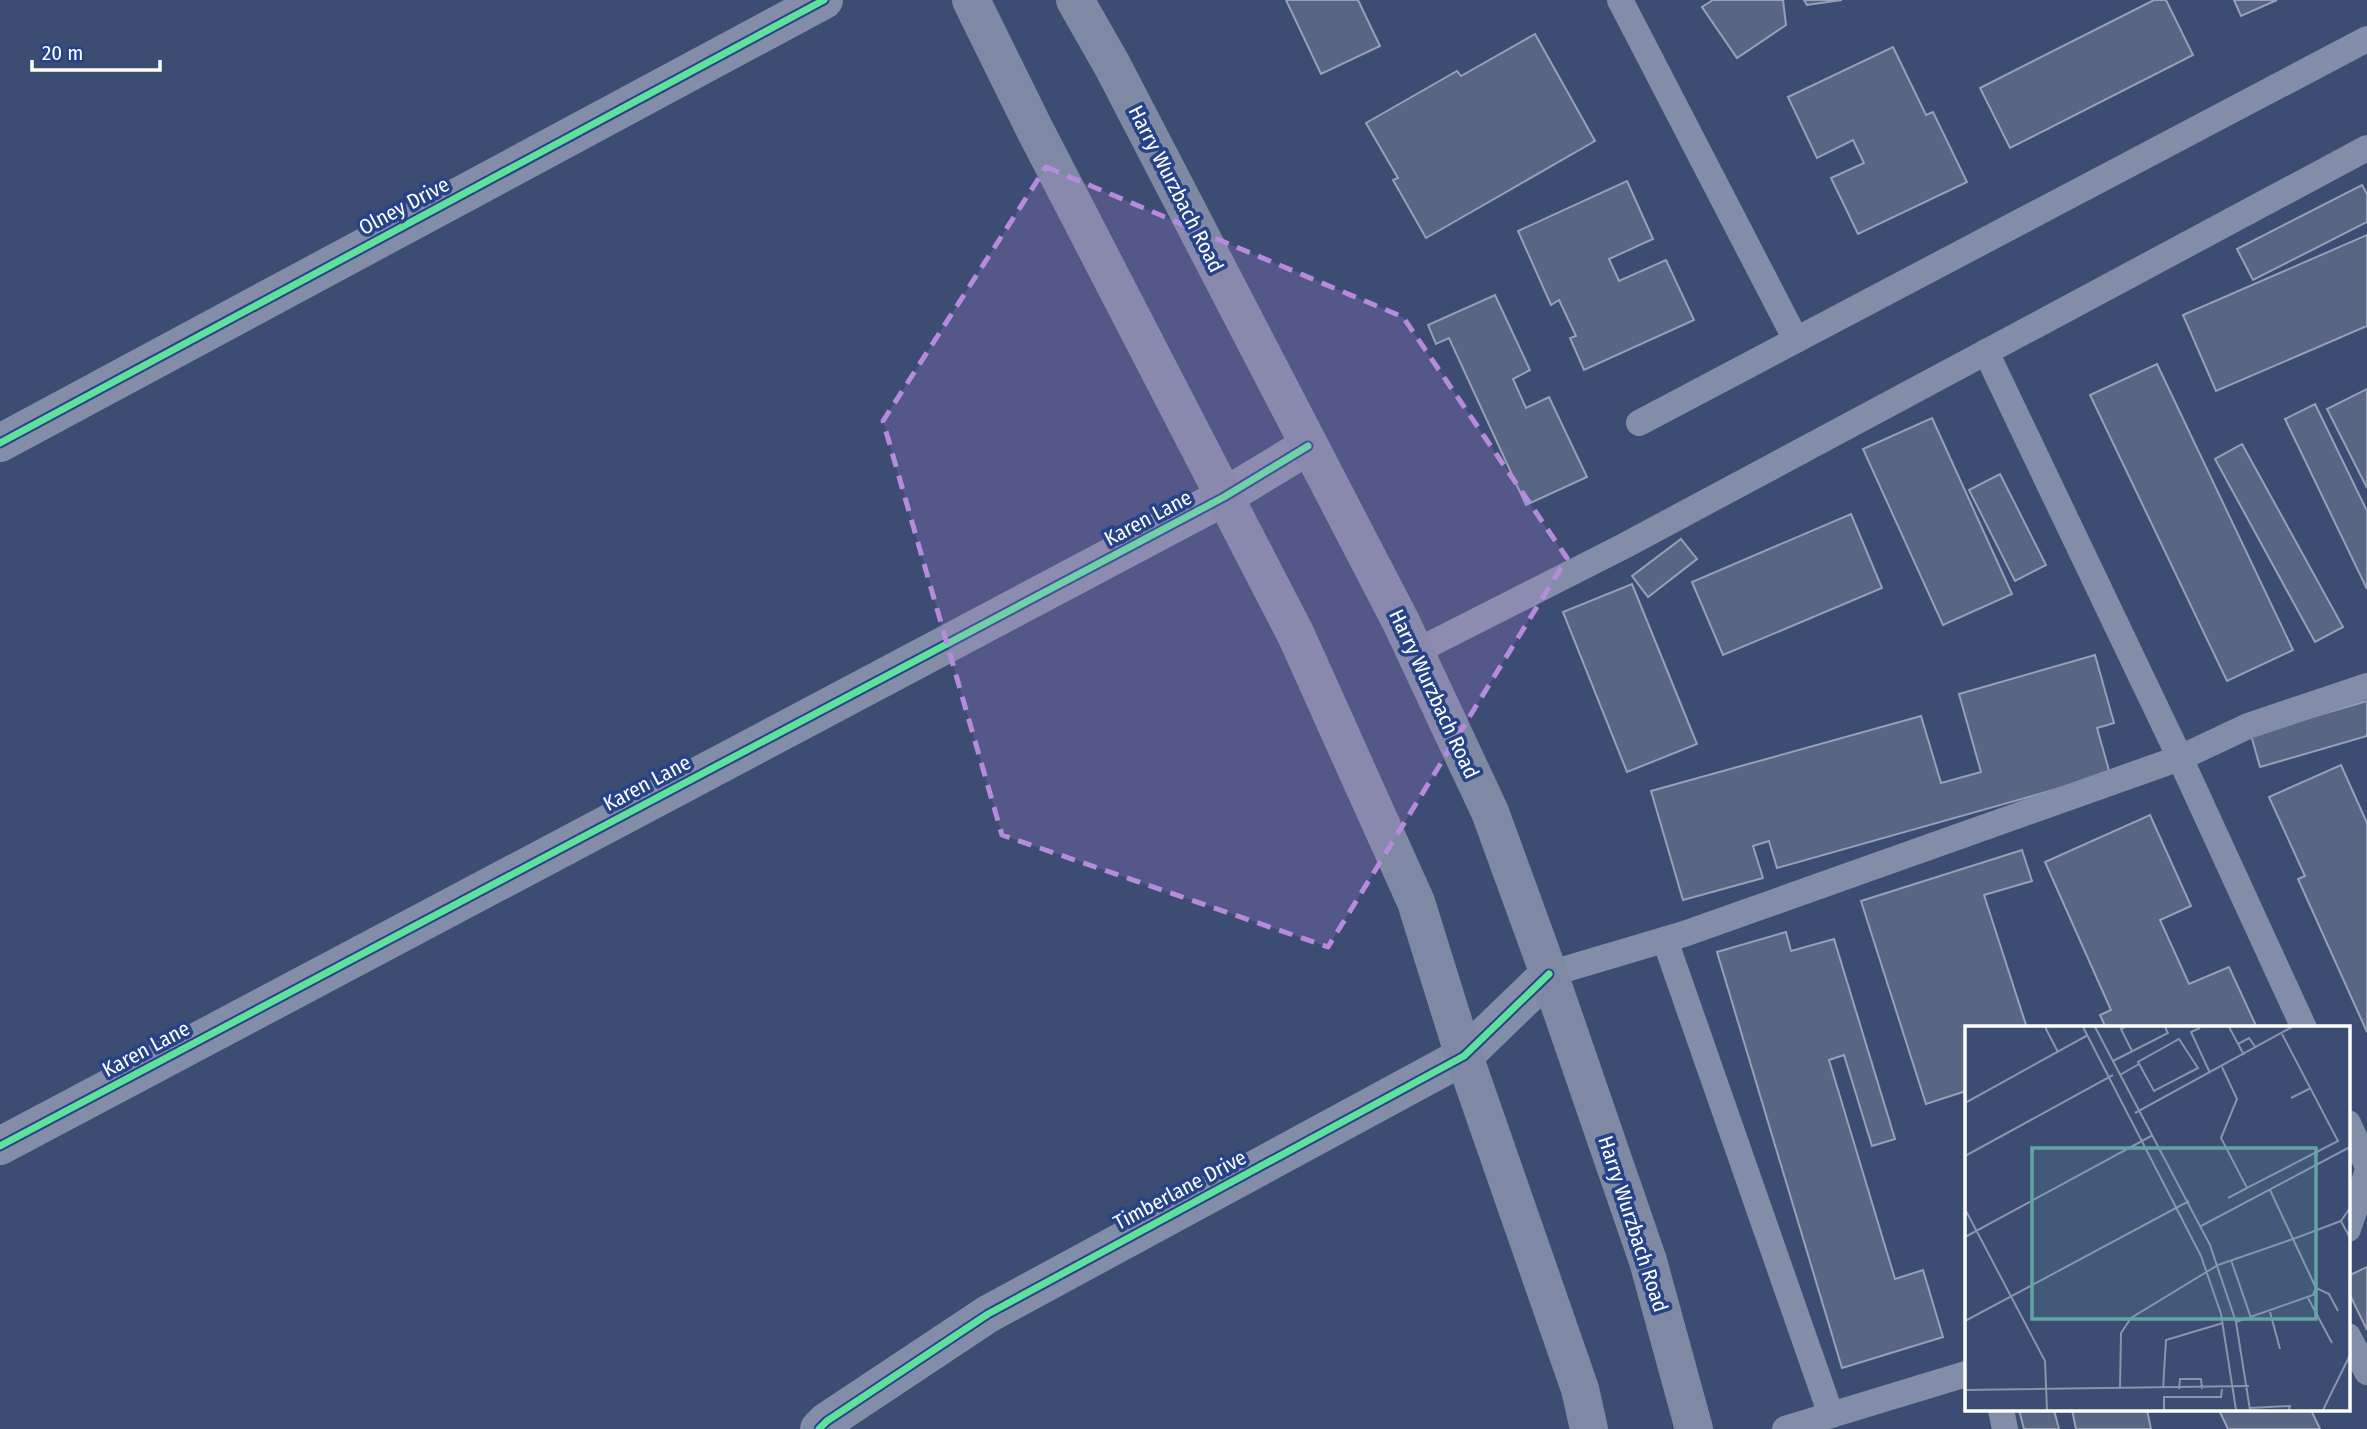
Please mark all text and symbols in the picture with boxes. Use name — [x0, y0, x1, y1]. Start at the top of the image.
scale bar — [32, 28, 159, 72]
text: 20 m — [42, 40, 83, 66]
street label: Harry Wurzbach Road — [1123, 101, 1229, 277]
street label: Olney Drive — [354, 171, 454, 241]
street label: Karen Lane — [1100, 484, 1196, 552]
street label: Harry Wurzbach Road — [1383, 605, 1485, 783]
street label: Karen Lane — [599, 749, 695, 817]
street label: Karen Lane — [98, 1015, 194, 1083]
inset map — [1965, 1026, 2350, 1412]
street label: Harry Wurzbach Road — [1592, 1133, 1674, 1315]
street label: Timberlane Drive — [1109, 1144, 1251, 1236]

